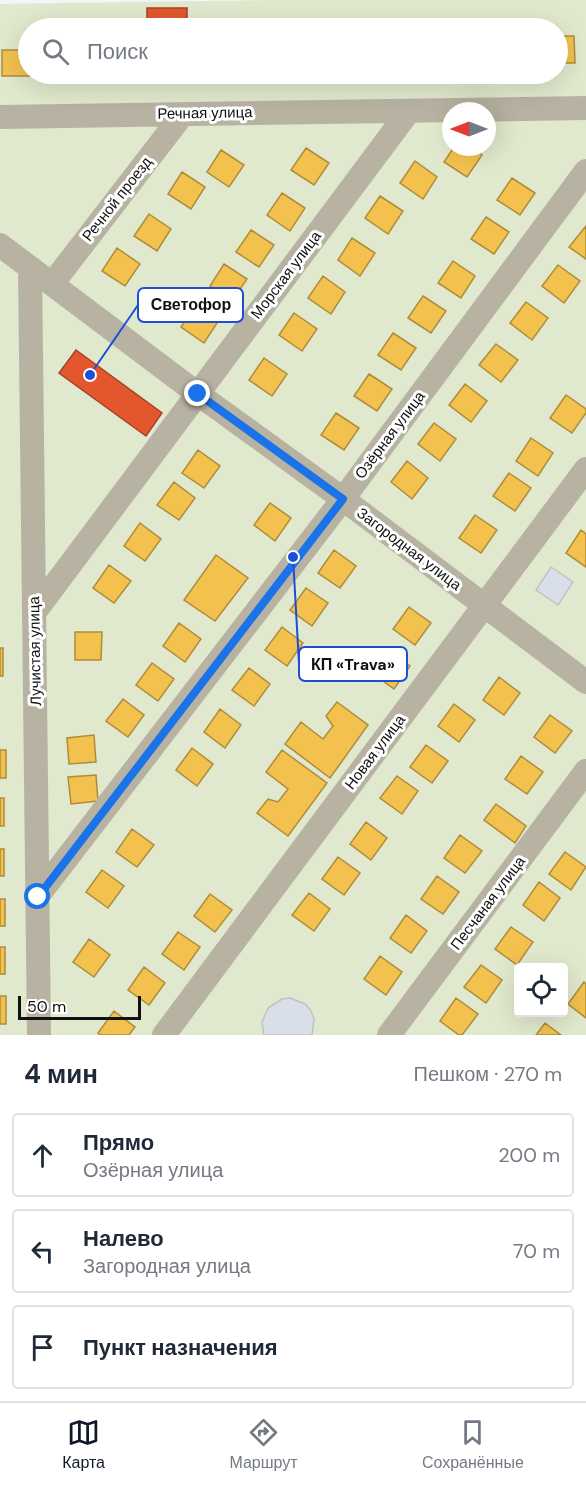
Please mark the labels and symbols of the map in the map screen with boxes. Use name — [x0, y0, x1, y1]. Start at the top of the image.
street label: Речная улица — [157, 102, 253, 124]
north arrow — [442, 102, 496, 156]
street label: Речной проезд — [78, 152, 156, 245]
street label: Морская улица — [246, 226, 326, 323]
callout: Светофор — [138, 288, 243, 322]
text: Светофор — [151, 294, 232, 315]
route end — [184, 380, 210, 406]
street label: Озёрная улица — [350, 386, 430, 483]
street label: Загородная улица — [353, 503, 466, 595]
street label: Лучистая улица — [24, 595, 46, 706]
callout: КП «Trava» — [299, 647, 407, 681]
text: КП «Trava» — [311, 654, 395, 675]
street label: Новая улица — [340, 710, 410, 793]
street label: Песчаная улица — [446, 852, 530, 954]
route start — [24, 883, 50, 909]
scale bar — [18, 993, 141, 1020]

